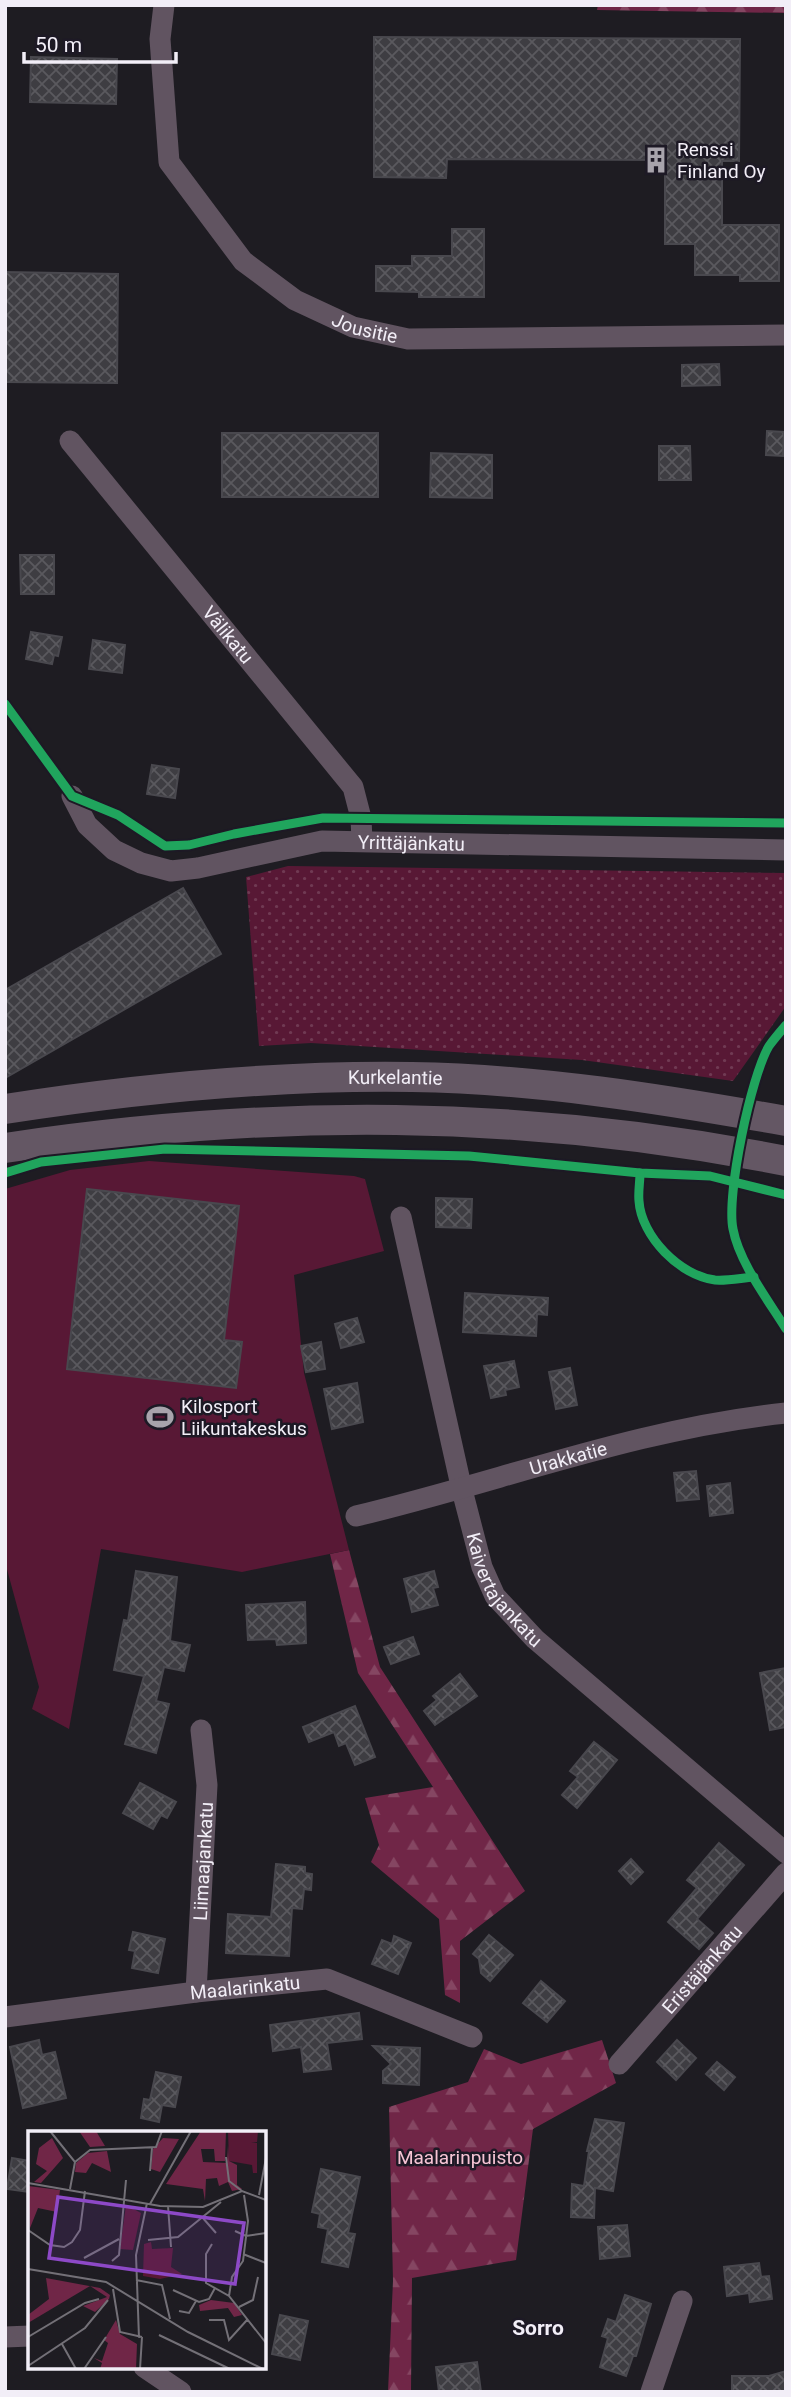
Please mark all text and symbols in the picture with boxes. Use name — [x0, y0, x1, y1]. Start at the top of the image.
scale bar — [24, 21, 177, 65]
text: 50 m — [35, 33, 82, 57]
place label: Renssi Finland Oy — [677, 138, 766, 183]
building icon: Renssi Finland Oy — [641, 145, 671, 175]
street label: Jousitie — [328, 307, 400, 348]
street label: Välikatu — [198, 601, 259, 668]
street label: Yrittäjänkatu — [358, 830, 465, 855]
street label: Kurkelantie — [348, 1065, 443, 1089]
place label: Kilosport Liikuntakeskus — [181, 1395, 307, 1440]
sports icon: Kilosport Liikuntakeskus — [145, 1402, 175, 1432]
street label: Urakkatie — [527, 1436, 609, 1480]
street label: Kaivertajankatu — [462, 1530, 547, 1652]
street label: Liimaajankatu — [188, 1801, 218, 1921]
street label: Eristäjänkatu — [657, 1920, 747, 2018]
street label: Maalarinkatu — [189, 1970, 301, 2004]
inset map — [28, 2131, 266, 2369]
park label: Maalarinpuisto — [397, 2146, 523, 2169]
district label: Sorro — [512, 2316, 564, 2340]

